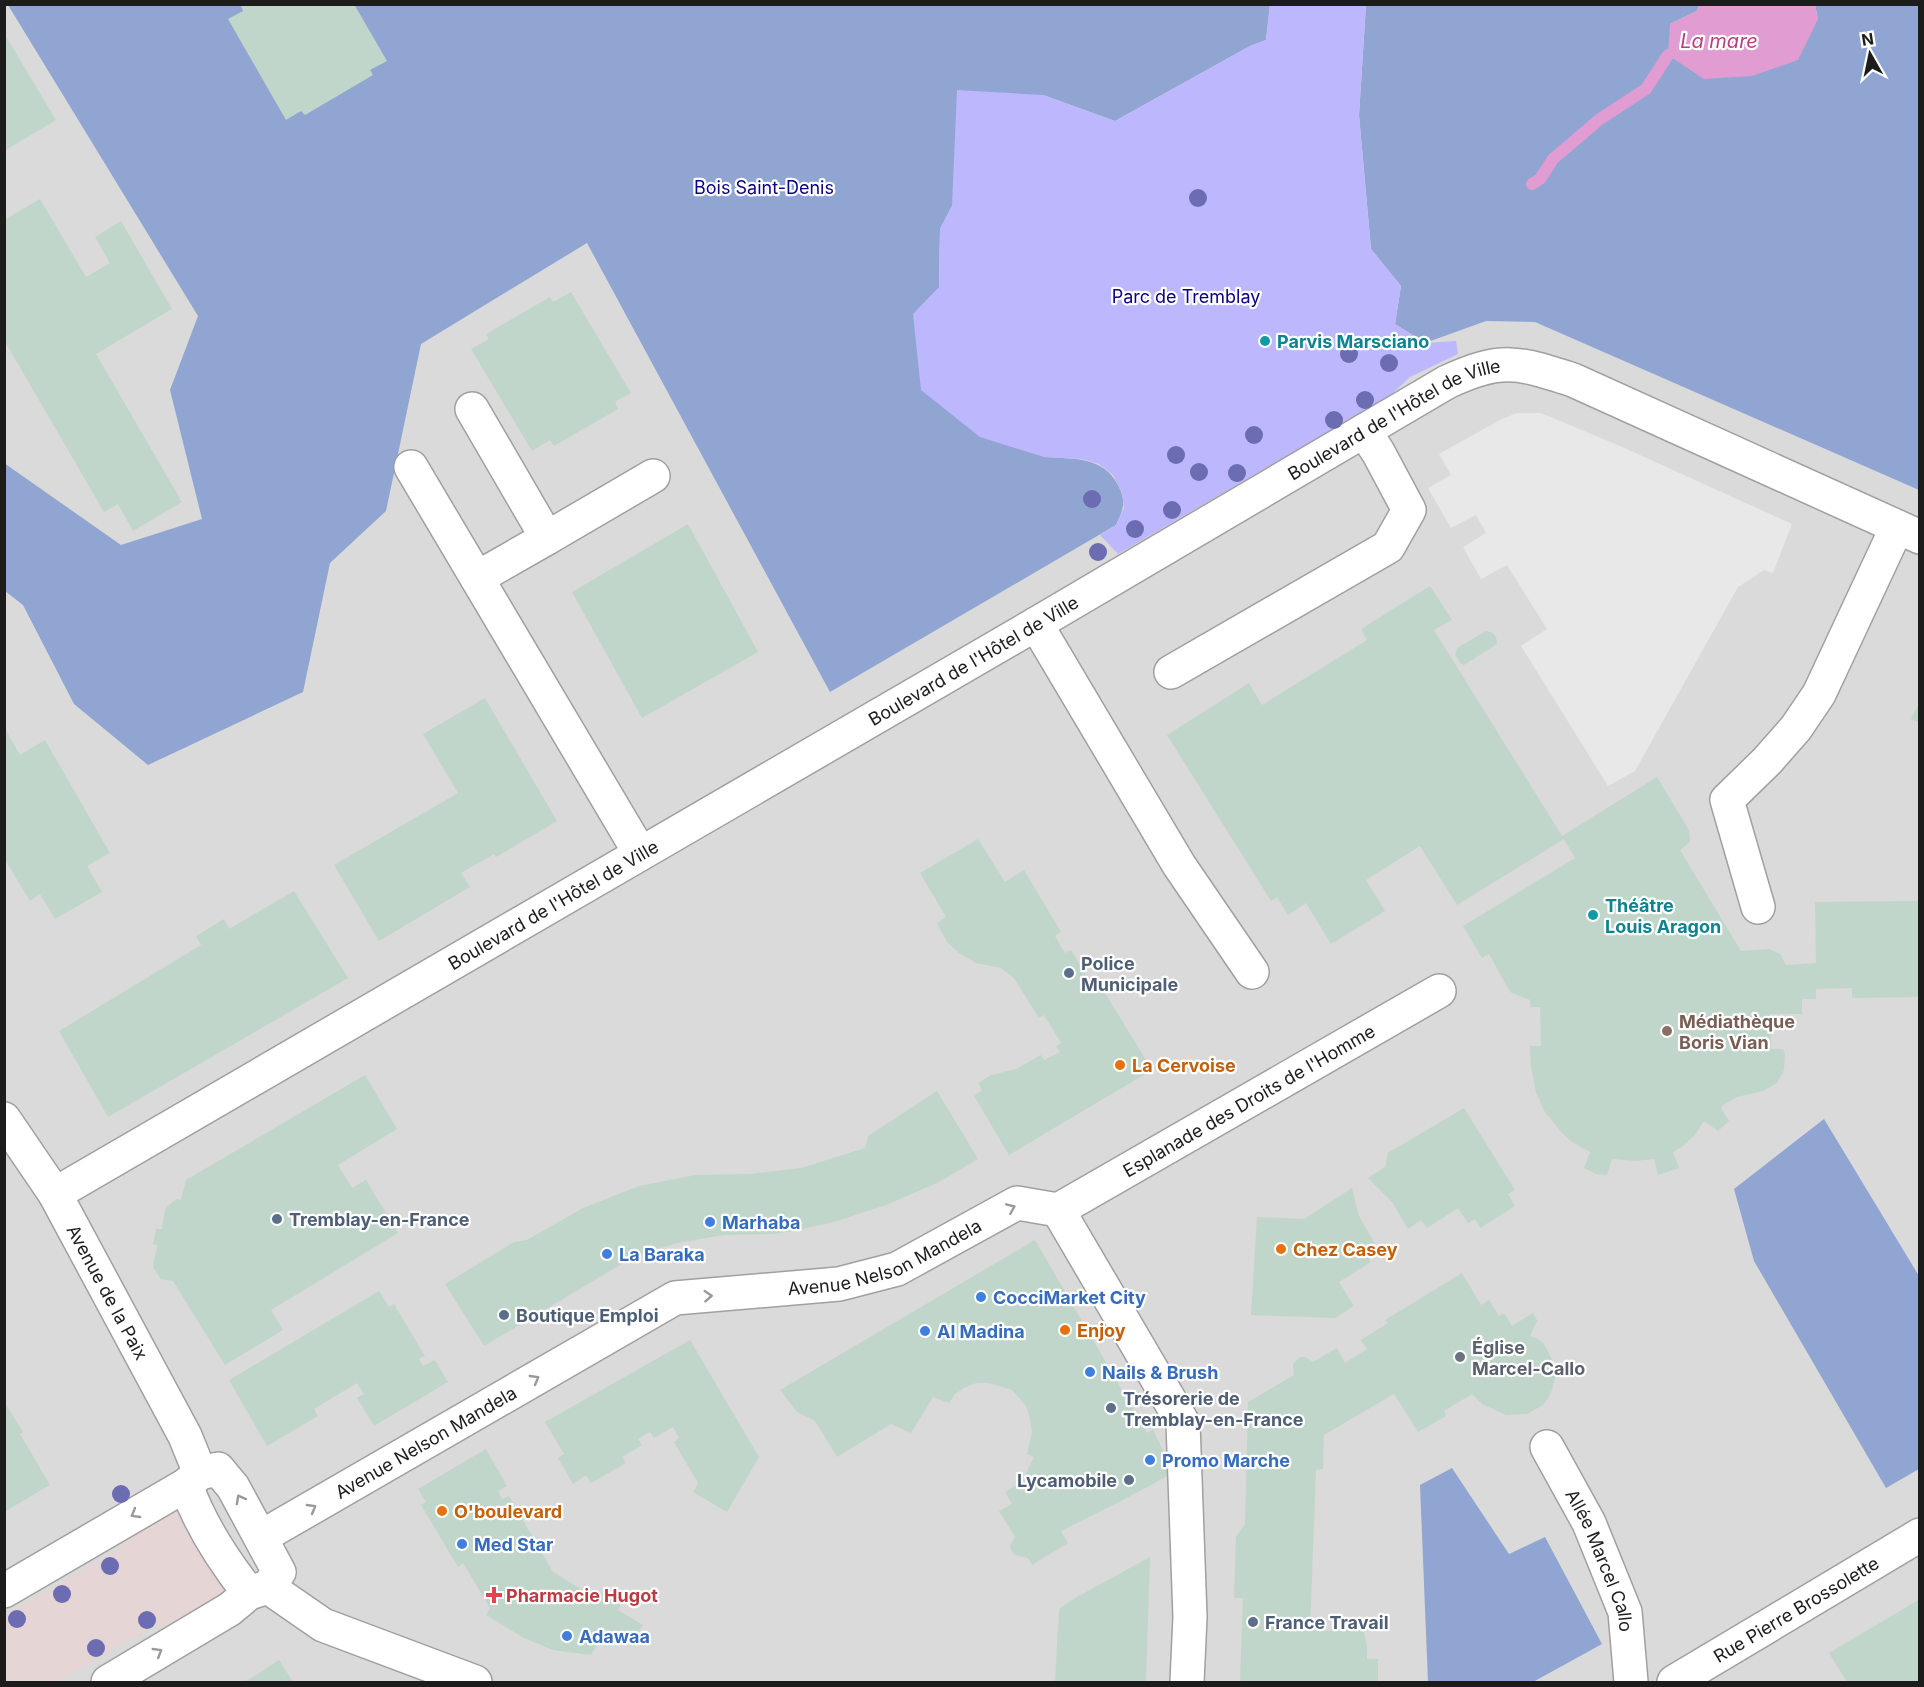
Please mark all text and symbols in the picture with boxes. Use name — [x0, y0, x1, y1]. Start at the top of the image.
north arrow — [1840, 24, 1900, 84]
text: N — [1860, 28, 1875, 50]
water label: La mare — [1680, 29, 1758, 53]
park label: Bois Saint-Denis — [694, 177, 834, 198]
park label: Parc de Tremblay — [1112, 286, 1260, 307]
place label: Parvis Marsciano — [1277, 331, 1429, 352]
marker: Parvis Marsciano — [1258, 334, 1272, 348]
street label: Boulevard de l'Hôtel de Ville — [1284, 355, 1502, 484]
street label: Boulevard de l'Hôtel de Ville — [865, 591, 1082, 730]
street label: Boulevard de l'Hôtel de Ville — [444, 835, 662, 974]
place label: Théâtre Louis Aragon — [1605, 895, 1721, 937]
marker: Théâtre Louis Aragon — [1586, 908, 1600, 922]
place label: Police Municipale — [1081, 953, 1178, 995]
marker: Police Municipale — [1062, 966, 1076, 980]
place label: Médiathèque Boris Vian — [1679, 1011, 1795, 1053]
street label: Esplanade des Droits de l'Homme — [1119, 1020, 1378, 1181]
marker: Médiathèque Boris Vian — [1660, 1024, 1674, 1038]
place label: La Cervoise — [1132, 1055, 1236, 1076]
marker: La Cervoise — [1113, 1058, 1127, 1072]
one-way arrow — [1005, 1203, 1016, 1215]
place label: Tremblay-en-France — [289, 1209, 470, 1230]
marker: Tremblay-en-France — [270, 1212, 284, 1226]
place label: Marhaba — [722, 1212, 800, 1233]
street label: Avenue Nelson Mandela — [787, 1214, 985, 1299]
marker: Marhaba — [703, 1215, 717, 1229]
street label: Avenue de la Paix — [63, 1221, 153, 1363]
place label: Chez Casey — [1293, 1239, 1398, 1260]
marker: Chez Casey — [1274, 1242, 1288, 1256]
place label: La Baraka — [619, 1244, 705, 1265]
marker: La Baraka — [600, 1247, 614, 1261]
place label: CocciMarket City — [993, 1287, 1146, 1308]
one-way arrow — [704, 1289, 713, 1302]
marker: CocciMarket City — [974, 1290, 988, 1304]
place label: Boutique Emploi — [516, 1305, 659, 1326]
marker: Boutique Emploi — [497, 1308, 511, 1322]
place label: Enjoy — [1077, 1320, 1126, 1341]
place label: Al Madina — [937, 1321, 1025, 1342]
marker: Enjoy — [1058, 1323, 1072, 1337]
marker: Al Madina — [918, 1324, 932, 1338]
place label: Église Marcel-Callo — [1472, 1337, 1585, 1379]
marker: Église Marcel-Callo — [1453, 1350, 1467, 1364]
place label: Nails & Brush — [1102, 1362, 1218, 1383]
marker: Nails & Brush — [1083, 1365, 1097, 1379]
one-way arrow — [529, 1375, 539, 1386]
street label: Avenue Nelson Mandela — [331, 1381, 520, 1503]
place label: Trésorerie de Tremblay-en-France — [1123, 1388, 1304, 1430]
marker: Trésorerie de Tremblay-en-France — [1104, 1401, 1118, 1415]
place label: Promo Marche — [1162, 1450, 1290, 1471]
marker: Promo Marche — [1143, 1453, 1157, 1467]
place label: Lycamobile — [1017, 1470, 1117, 1491]
marker: Lycamobile — [1122, 1473, 1136, 1487]
street label: Allée Marcel Callo — [1562, 1485, 1637, 1633]
one-way arrow — [235, 1495, 247, 1505]
place label: O'boulevard — [454, 1501, 562, 1522]
one-way arrow — [306, 1504, 316, 1516]
marker: O'boulevard — [435, 1504, 449, 1518]
one-way arrow — [131, 1507, 141, 1518]
place label: Med Star — [474, 1534, 553, 1555]
marker: Med Star — [455, 1537, 469, 1551]
street label: Rue Pierre Brossolette — [1710, 1552, 1882, 1667]
place label: Pharmacie Hugot — [506, 1585, 658, 1606]
marker: Pharmacie Hugot — [487, 1588, 501, 1602]
place label: France Travail — [1265, 1612, 1389, 1633]
marker: France Travail — [1246, 1615, 1260, 1629]
place label: Adawaa — [579, 1626, 650, 1647]
marker: Adawaa — [560, 1629, 574, 1643]
one-way arrow — [152, 1648, 162, 1660]

